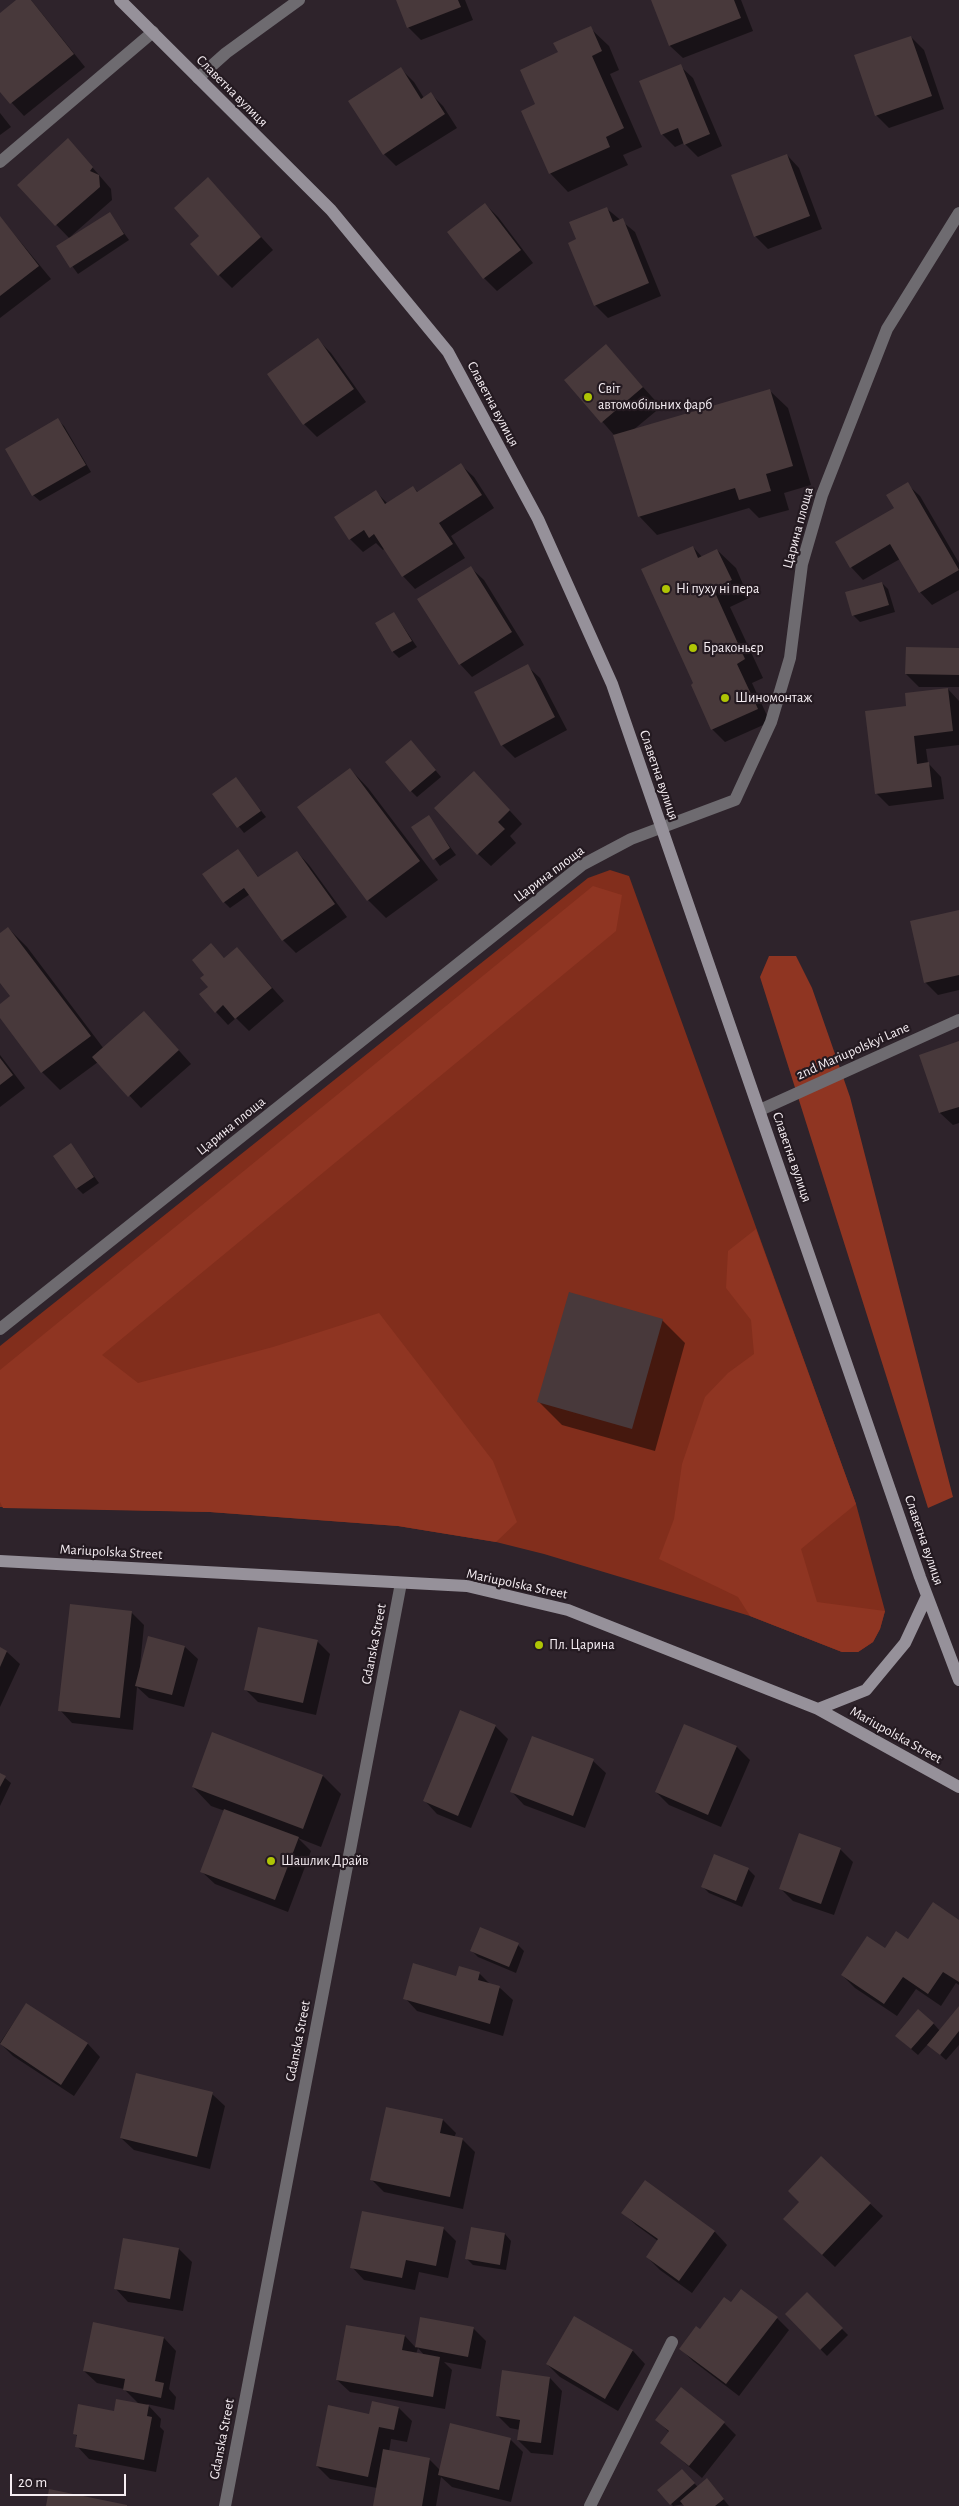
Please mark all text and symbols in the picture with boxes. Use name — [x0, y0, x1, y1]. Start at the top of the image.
street label: Славетна вулиця — [193, 52, 271, 130]
street label: Славетна вулиця — [463, 358, 523, 450]
place label: Світ автомобільних фарб — [598, 381, 712, 414]
marker: Світ автомобільних фарб — [582, 391, 594, 403]
street label: Царина площа — [779, 485, 817, 571]
place label: Ні пуху ні пера — [676, 581, 759, 597]
marker: Ні пуху ні пера — [660, 583, 672, 595]
place label: Браконьєр — [703, 640, 764, 656]
marker: Браконьєр — [687, 642, 699, 654]
place label: Шиномонтаж — [735, 690, 812, 706]
marker: Шиномонтаж — [719, 692, 731, 704]
street label: Славетна вулиця — [636, 728, 682, 822]
street label: Царина площа — [510, 842, 588, 906]
street label: 2nd Mariupolskyi Lane — [794, 1019, 912, 1083]
street label: Царина площа — [193, 1093, 269, 1159]
street label: Славетна вулиця — [769, 1110, 815, 1204]
street label: Славетна вулиця — [901, 1493, 947, 1587]
street label: Mariupolska Street — [59, 1541, 163, 1563]
street label: Mariupolska Street — [465, 1565, 569, 1603]
street label: Gdanska Street — [358, 1602, 390, 1686]
place label: Пл. Царина — [549, 1637, 615, 1653]
marker: Пл. Царина — [533, 1639, 545, 1651]
street label: Mariupolska Street — [847, 1703, 945, 1767]
place label: Шашлик Драйв — [281, 1853, 369, 1869]
marker: Шашлик Драйв — [265, 1855, 277, 1867]
street label: Gdanska Street — [282, 1999, 314, 2083]
street label: Gdanska Street — [206, 2397, 238, 2481]
scale bar — [12, 2464, 129, 2496]
text: 20 m — [18, 2475, 47, 2490]

